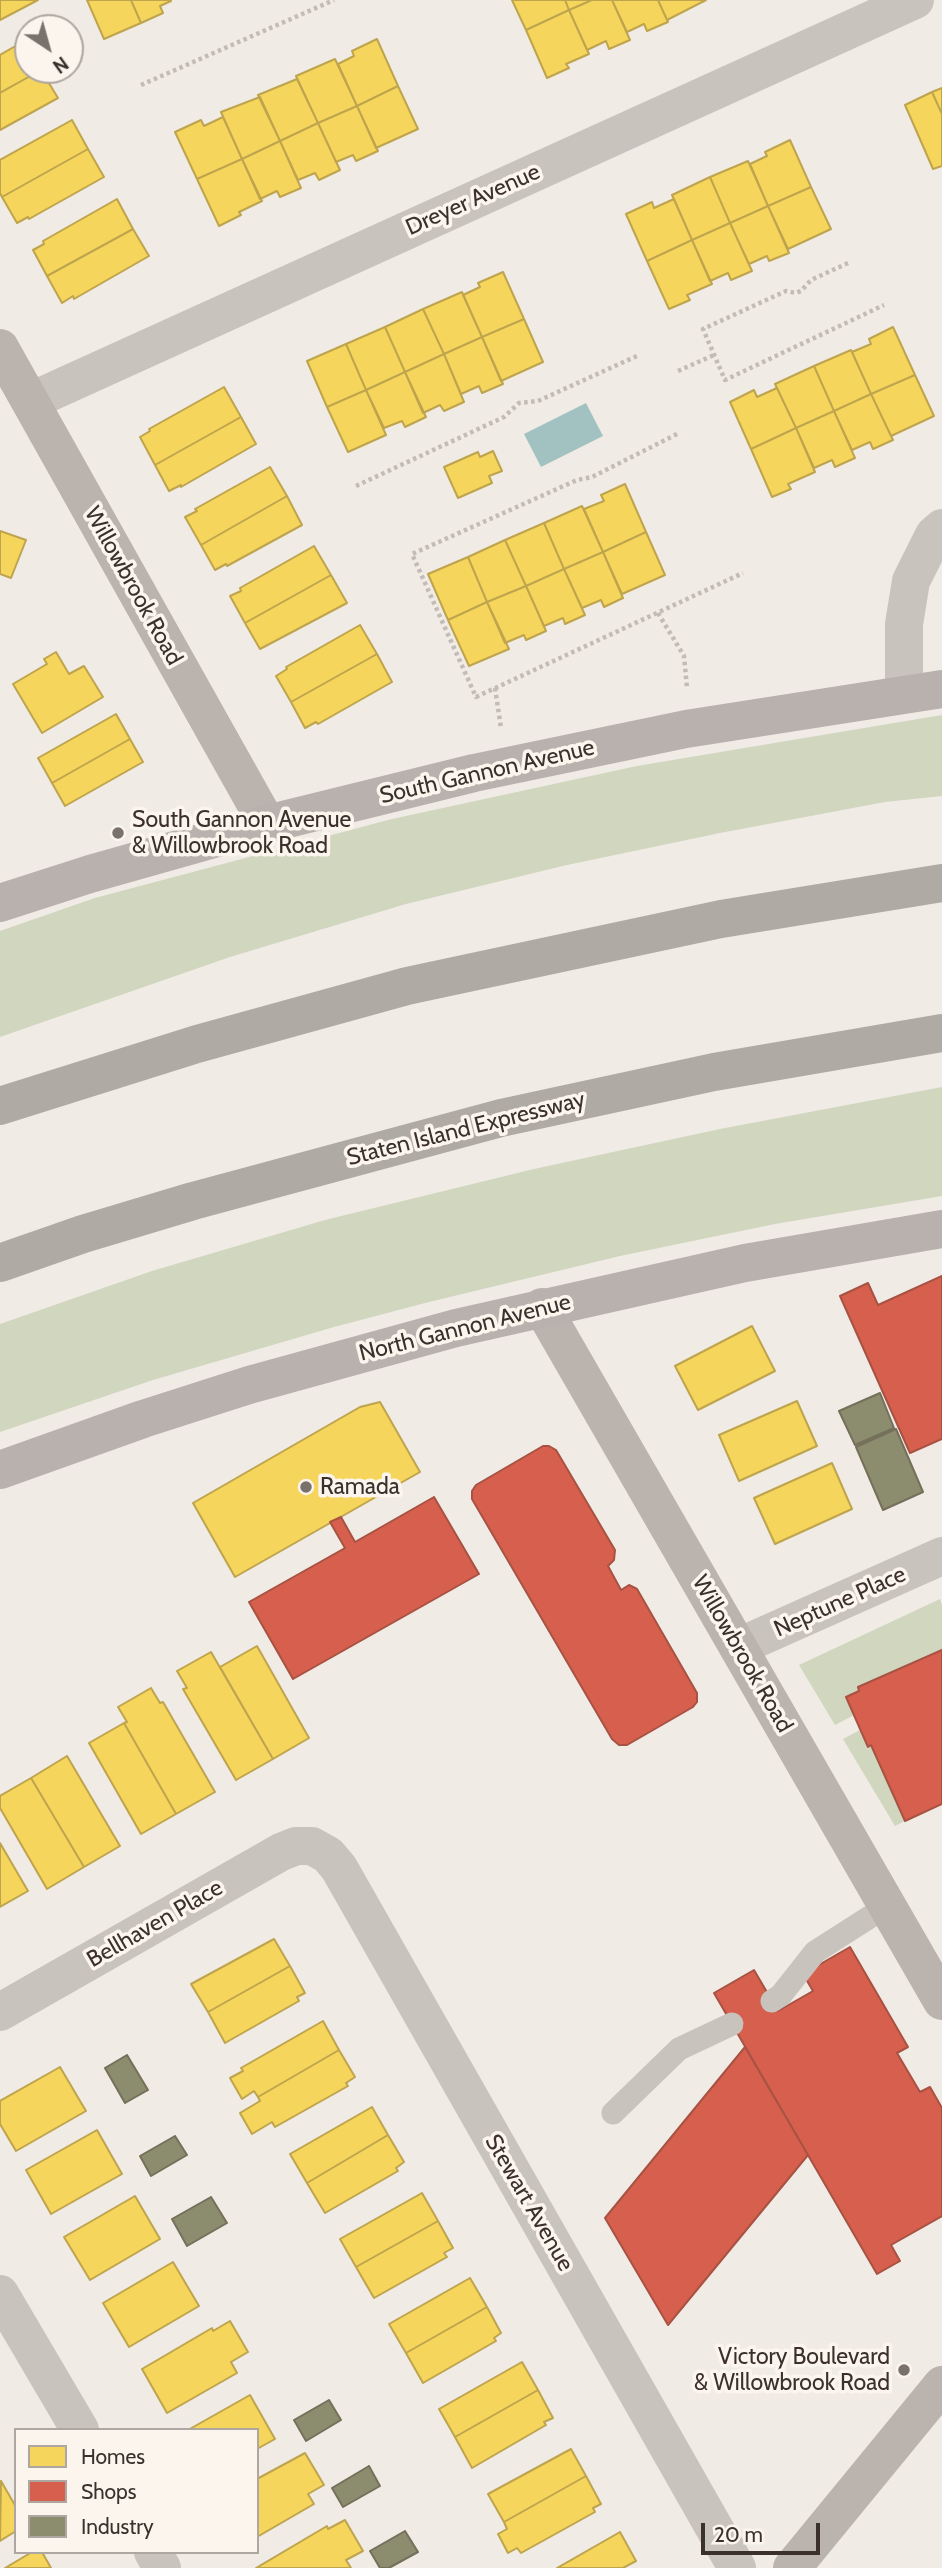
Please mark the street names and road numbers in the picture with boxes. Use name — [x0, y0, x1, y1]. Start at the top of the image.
street label: Dreyer Avenue — [402, 158, 544, 242]
street label: Willowbrook Road — [78, 502, 188, 670]
street label: South Gannon Avenue — [377, 734, 597, 810]
street label: Staten Island Expressway — [344, 1086, 588, 1172]
street label: North Gannon Avenue — [356, 1288, 574, 1368]
street label: Neptune Place — [770, 1561, 910, 1643]
street label: Willowbrook Road — [686, 1571, 798, 1737]
street label: Bellhaven Place — [82, 1874, 228, 1974]
street label: Stewart Avenue — [479, 2130, 579, 2276]

